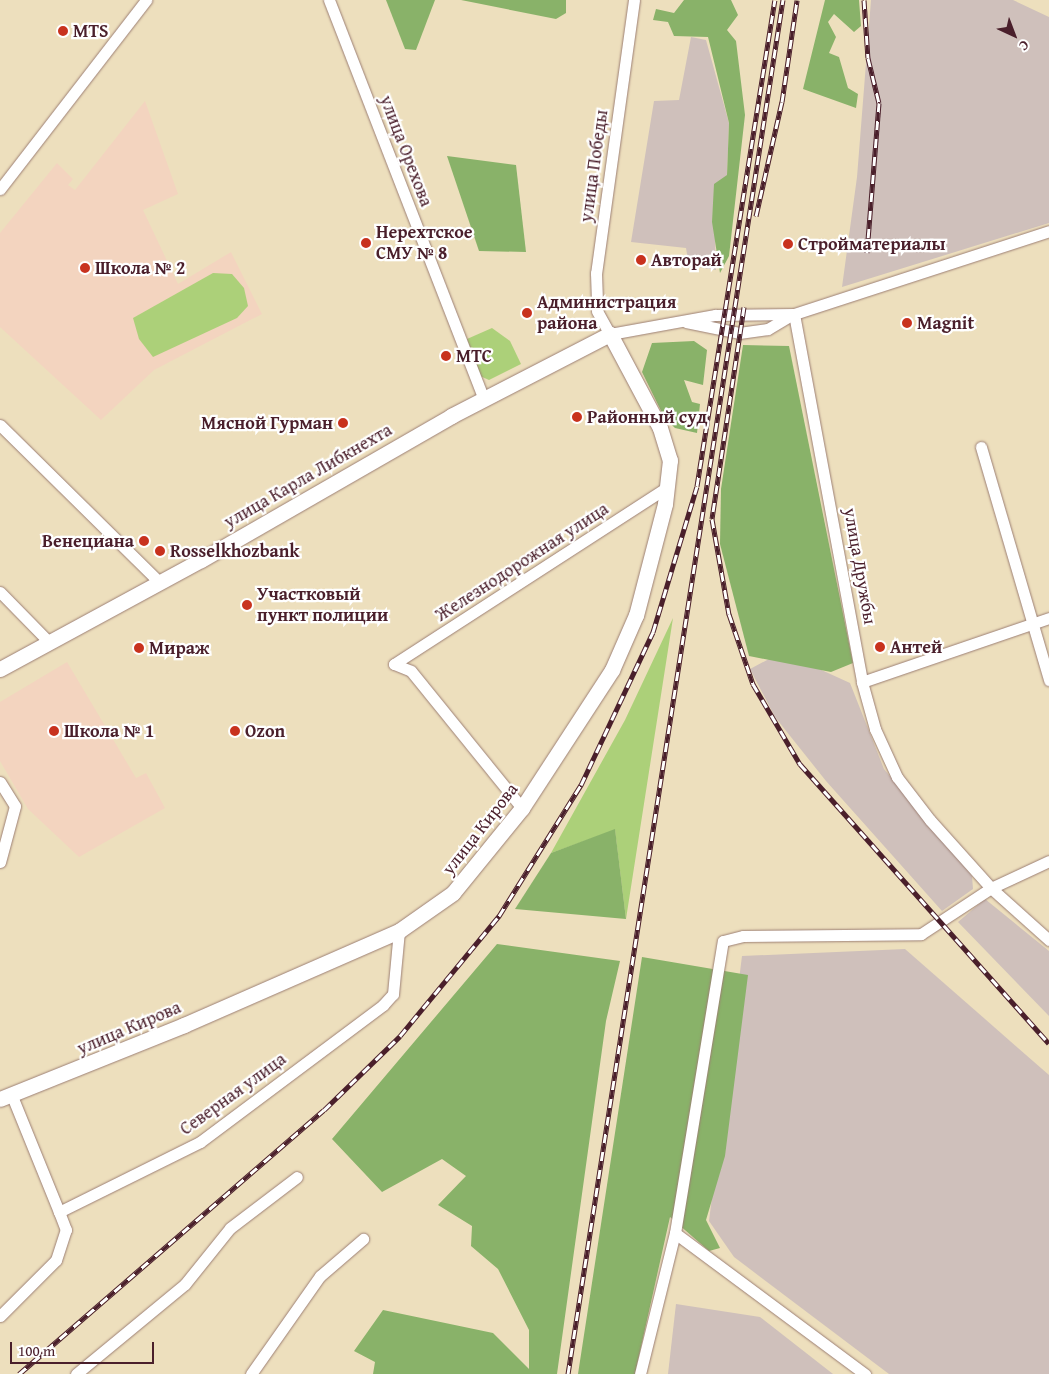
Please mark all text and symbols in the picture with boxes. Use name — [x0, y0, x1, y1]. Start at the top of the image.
north arrow — [989, 10, 1039, 60]
place label: MTS — [73, 20, 109, 42]
marker: MTS — [57, 25, 69, 37]
text: С — [1015, 36, 1034, 56]
street label: улица Орехова — [375, 92, 437, 210]
street label: улица Победы — [575, 108, 613, 224]
place label: Нерехтское СМУ № 8 — [376, 222, 473, 264]
place label: Стройматериалы — [798, 233, 945, 255]
marker: Нерехтское СМУ № 8 — [360, 237, 372, 249]
marker: Стройматериалы — [782, 238, 794, 250]
place label: Авторай — [651, 249, 722, 271]
marker: Авторай — [635, 254, 647, 266]
place label: Школа № 2 — [95, 257, 185, 279]
marker: Школа № 2 — [79, 262, 91, 274]
place label: Администрация района — [537, 292, 676, 334]
marker: Администрация района — [521, 307, 533, 319]
place label: Magnit — [917, 312, 974, 334]
marker: Magnit — [901, 317, 913, 329]
place label: МТС — [456, 345, 492, 367]
marker: МТС — [440, 350, 452, 362]
place label: Районный суд — [587, 406, 708, 428]
marker: Районный суд — [571, 411, 583, 423]
place label: Мясной Гурман — [201, 412, 333, 434]
marker: Мясной Гурман — [337, 417, 349, 429]
street label: улица Карла Либкнехта — [220, 419, 396, 533]
street label: Железнодорожная улица — [431, 498, 613, 626]
street label: улица Дружбы — [839, 506, 881, 626]
place label: Венециана — [42, 530, 134, 552]
marker: Венециана — [138, 535, 150, 547]
place label: Rosselkhozbank — [170, 540, 300, 562]
marker: Rosselkhozbank — [154, 545, 166, 557]
place label: Участковый пункт полиции — [257, 584, 388, 626]
marker: Участковый пункт полиции — [241, 599, 253, 611]
place label: Антей — [890, 636, 942, 658]
place label: Мираж — [149, 637, 209, 659]
marker: Антей — [874, 641, 886, 653]
marker: Мираж — [133, 642, 145, 654]
place label: Школа № 1 — [64, 720, 154, 742]
place label: Ozon — [245, 720, 285, 742]
marker: Школа № 1 — [48, 725, 60, 737]
marker: Ozon — [229, 725, 241, 737]
street label: улица Кирова — [437, 779, 523, 879]
street label: улица Кирова — [74, 996, 184, 1060]
street label: Северная улица — [176, 1048, 290, 1140]
scale bar — [12, 1332, 156, 1364]
text: 100 m — [18, 1340, 55, 1361]

